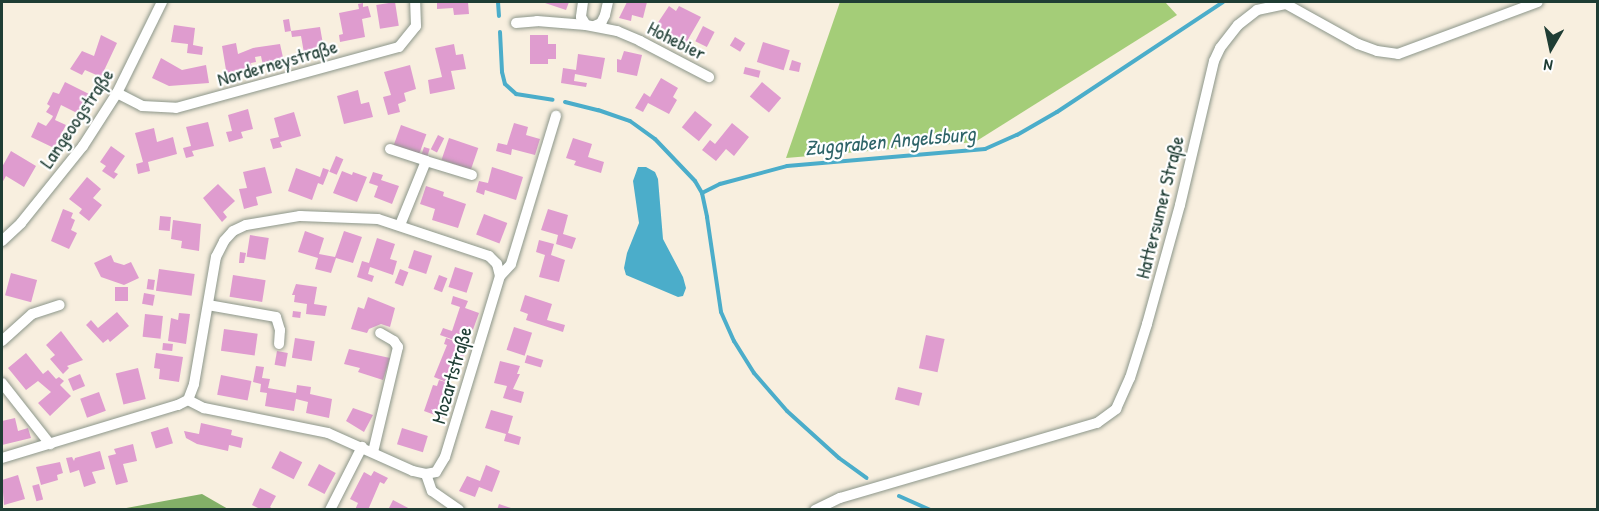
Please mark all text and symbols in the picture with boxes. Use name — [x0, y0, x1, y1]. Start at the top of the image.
street label: Hohebier — [644, 15, 710, 65]
north arrow — [1521, 18, 1581, 78]
street label: Norderneystraße — [214, 33, 340, 91]
text: N — [1542, 54, 1554, 77]
street label: Langeoogstraße — [34, 64, 118, 172]
water label: Zuggraben Angelsburg — [804, 121, 976, 161]
street label: Hattersumer Straße — [1130, 133, 1188, 281]
street label: Mozartstraße — [426, 324, 476, 426]

